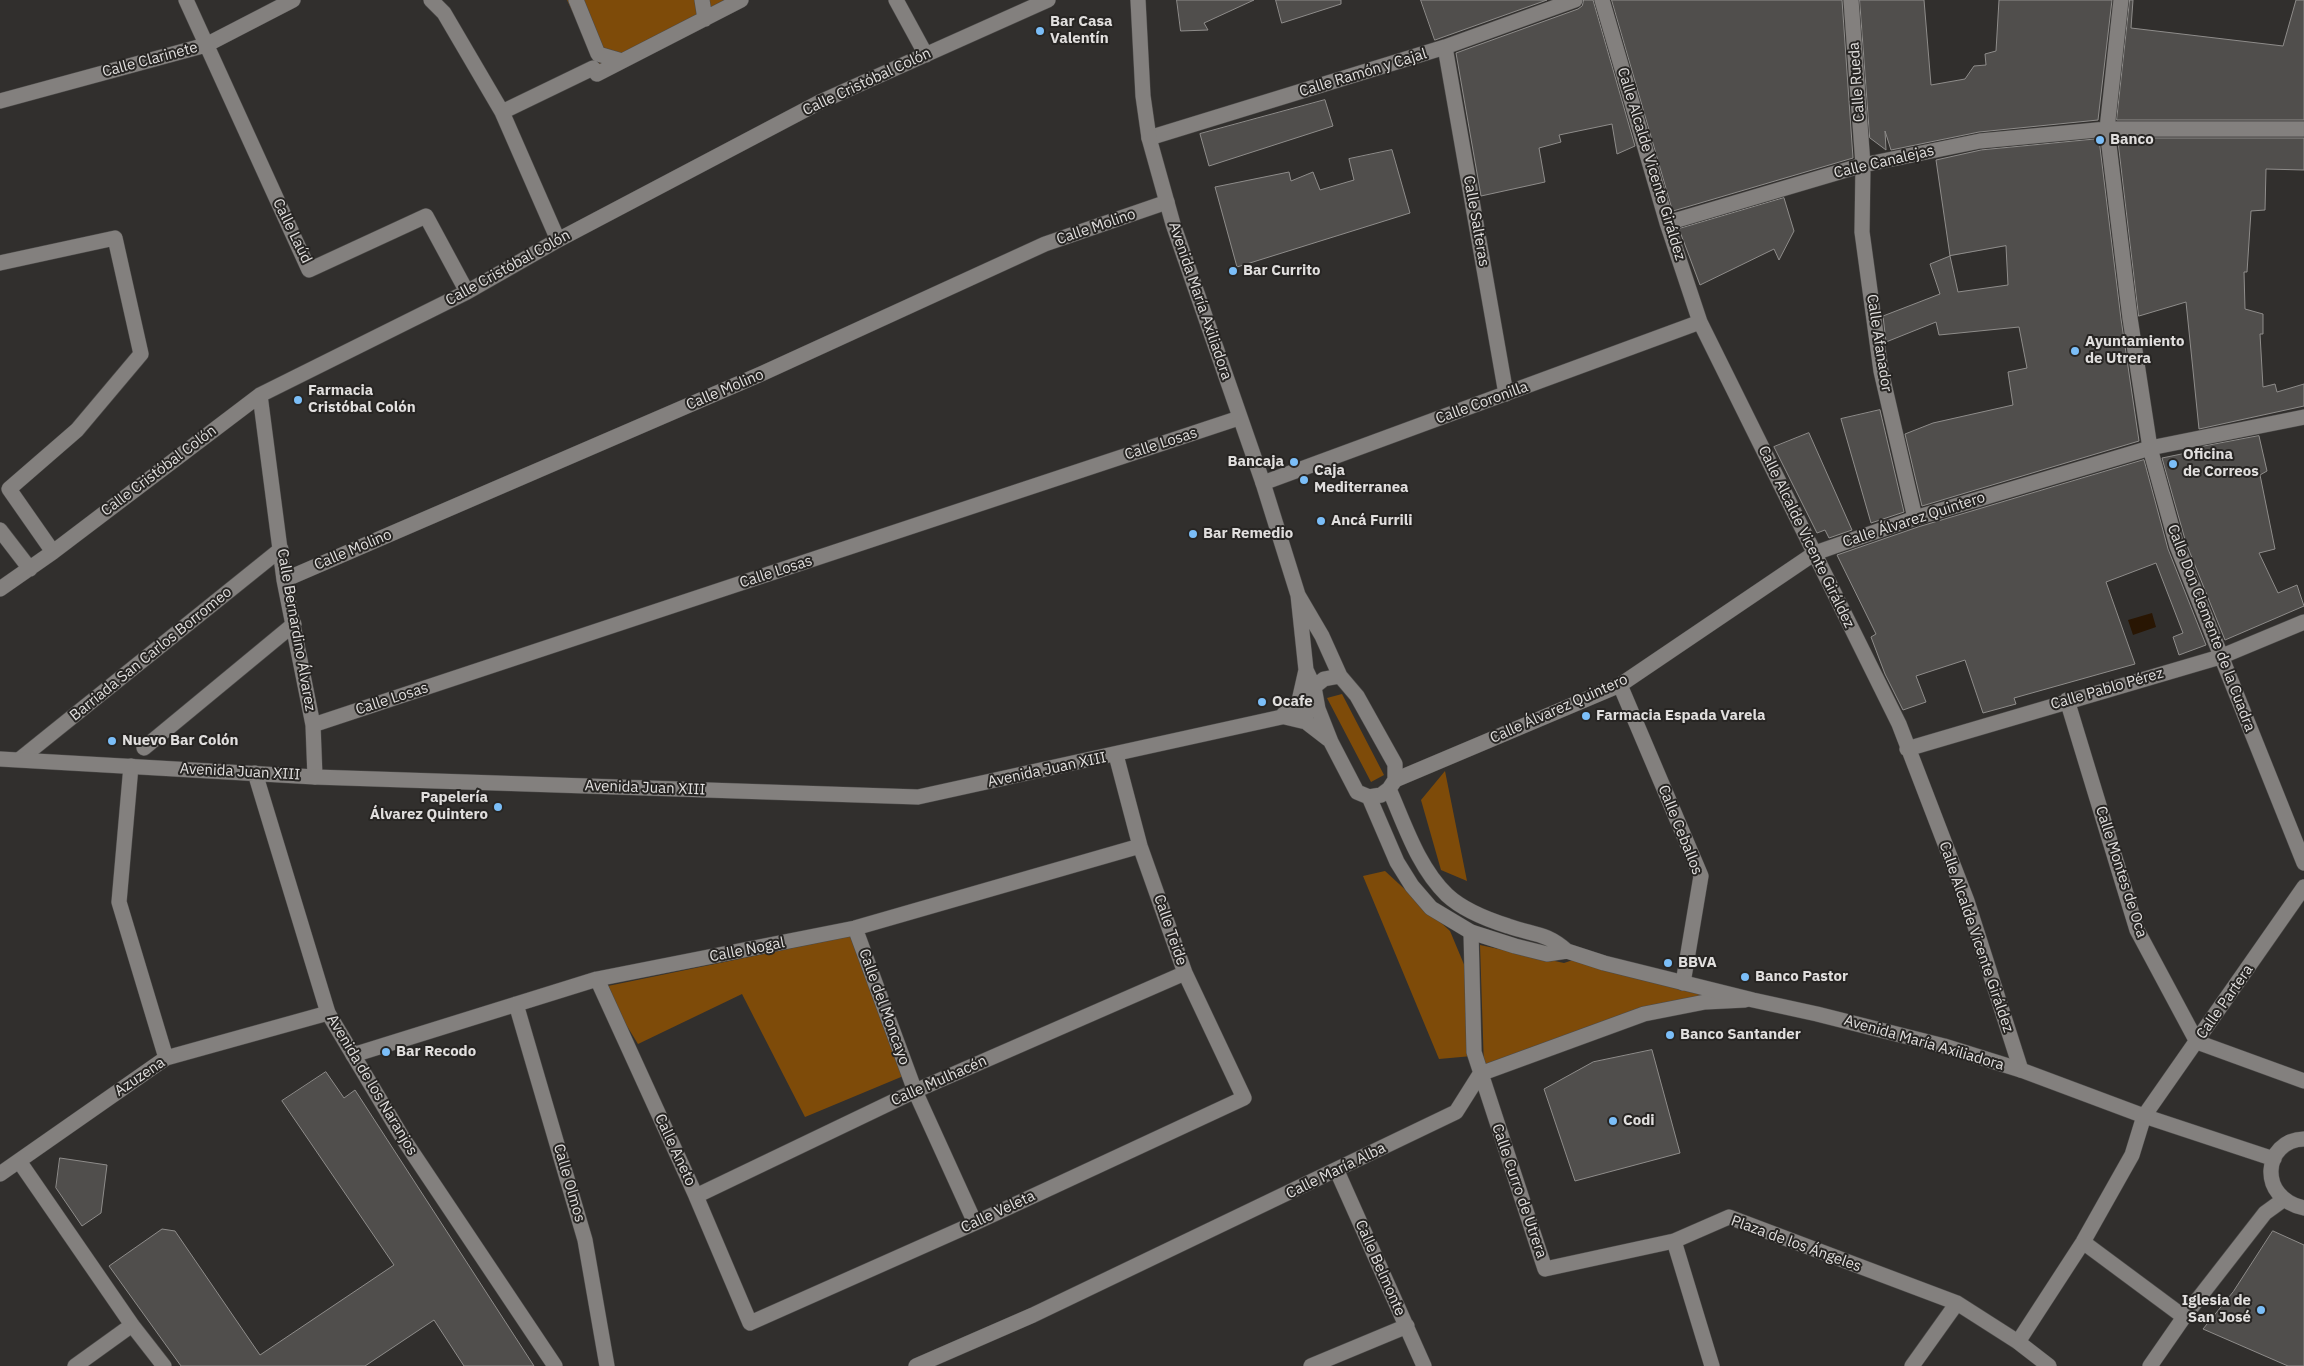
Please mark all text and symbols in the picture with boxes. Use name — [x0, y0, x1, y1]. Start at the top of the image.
place label: Bar Casa Valentín — [1050, 13, 1113, 48]
marker: Bar Casa Valentín — [1034, 25, 1046, 37]
street label: Calle Clarinete — [100, 39, 200, 81]
street label: Calle Rueda — [1845, 41, 1869, 123]
street label: Calle Cristóbal Colón — [800, 44, 934, 120]
street label: Calle Ramón y Cajal — [1297, 45, 1429, 101]
street label: Calle Alcalde Vicente Giráldez — [1613, 65, 1689, 263]
place label: Banco — [2110, 131, 2154, 149]
marker: Banco — [2094, 134, 2106, 146]
street label: Calle Canalejas — [1832, 142, 1936, 182]
street label: Calle Salteras — [1459, 174, 1493, 268]
street label: Calle Laúd — [269, 196, 315, 266]
street label: Calle Molino — [1054, 205, 1138, 249]
street label: Avenida María Axiliadora — [1165, 220, 1235, 382]
street label: Calle Cristóbal Colón — [443, 226, 573, 310]
place label: Bar Currito — [1243, 262, 1320, 280]
marker: Bar Currito — [1227, 265, 1239, 277]
street label: Calle Afanador — [1862, 293, 1896, 393]
place label: Ayuntamiento de Utrera — [2085, 333, 2184, 368]
marker: Ayuntamiento de Utrera — [2069, 345, 2081, 357]
street label: Calle Molino — [684, 366, 766, 414]
street label: Calle Coronilla — [1433, 378, 1531, 428]
place label: Farmacia Cristóbal Colón — [308, 382, 416, 417]
marker: Farmacia Cristóbal Colón — [292, 394, 304, 406]
street label: Calle Cristóbal Colón — [98, 422, 220, 520]
street label: Calle Losas — [1122, 424, 1200, 464]
street label: Calle Alcalde Vicente Giráldez — [1754, 443, 1858, 631]
place label: Oficina de Correos — [2183, 446, 2259, 481]
place label: Bancaja — [1227, 453, 1284, 471]
marker: Bancaja — [1288, 456, 1300, 468]
marker: Oficina de Correos — [2167, 458, 2179, 470]
place label: Caja Mediterranea — [1314, 462, 1409, 497]
marker: Caja Mediterranea — [1298, 474, 1310, 486]
street label: Calle Álvarez Quintero — [1840, 488, 1988, 552]
place label: Ancá Furrili — [1331, 512, 1413, 530]
marker: Ancá Furrili — [1315, 515, 1327, 527]
street label: Calle Don Clemente de la Cuadra — [2163, 522, 2259, 734]
place label: Bar Remedio — [1203, 525, 1293, 543]
street label: Calle Molino — [312, 526, 394, 574]
marker: Bar Remedio — [1187, 528, 1199, 540]
street label: Calle Bernardino Álvarez — [273, 547, 319, 713]
street label: Calle Losas — [737, 552, 815, 592]
street label: Barriada San Carlos Borromeo — [66, 583, 236, 725]
street label: Calle Pablo Pérez — [2049, 664, 2165, 714]
street label: Calle Álvarez Quintero — [1487, 671, 1631, 747]
street label: Calle Losas — [353, 679, 431, 719]
place label: Ocafe — [1272, 693, 1313, 711]
marker: Ocafe — [1256, 696, 1268, 708]
place label: Farmacia Espada Varela — [1596, 707, 1766, 725]
marker: Farmacia Espada Varela — [1580, 710, 1592, 722]
place label: Nuevo Bar Colón — [122, 732, 238, 750]
marker: Nuevo Bar Colón — [106, 735, 118, 747]
street label: Avenida Juan XIII — [986, 749, 1108, 791]
street label: Avenida Juan XIII — [179, 760, 301, 784]
street label: Avenida Juan XIII — [584, 777, 706, 799]
street label: Calle Ceballos — [1654, 782, 1706, 878]
place label: Papelería Álvarez Quintero — [370, 789, 488, 824]
marker: Papelería Álvarez Quintero — [492, 801, 504, 813]
street label: Calle Montes de Oca — [2091, 804, 2151, 940]
street label: Calle Alcalde Vicente Giráldez — [1935, 839, 2017, 1035]
street label: Calle Teide — [1149, 892, 1191, 968]
street label: Calle Nogal — [708, 934, 786, 966]
street label: Calle del Moncayo — [855, 947, 913, 1067]
place label: BBVA — [1678, 954, 1717, 972]
marker: BBVA — [1662, 957, 1674, 969]
street label: Calle Partera — [2193, 961, 2257, 1043]
place label: Banco Pastor — [1755, 968, 1848, 986]
marker: Banco Pastor — [1739, 971, 1751, 983]
street label: Avenida de los Naranjos — [323, 1011, 421, 1159]
street label: Avenida María Axiliadora — [1842, 1012, 2006, 1074]
place label: Banco Santander — [1680, 1026, 1801, 1044]
marker: Banco Santander — [1664, 1029, 1676, 1041]
place label: Bar Recodo — [396, 1043, 476, 1061]
marker: Bar Recodo — [380, 1046, 392, 1058]
street label: Calle Mulhacén — [888, 1052, 990, 1110]
street label: Azuzena — [111, 1054, 169, 1100]
street label: Calle Aneto — [651, 1111, 699, 1189]
place label: Codi — [1623, 1112, 1655, 1130]
marker: Codi — [1607, 1115, 1619, 1127]
street label: Calle Curro de Utrera — [1488, 1121, 1550, 1261]
street label: Calle María Alba — [1283, 1139, 1389, 1203]
street label: Calle Olmos — [549, 1142, 589, 1224]
street label: Calle Veleta — [958, 1187, 1038, 1237]
street label: Plaza de los Ángeles — [1728, 1212, 1864, 1276]
street label: Calle Belmonte — [1351, 1217, 1409, 1319]
place label: Iglesia de San José — [2182, 1292, 2251, 1327]
marker: Iglesia de San José — [2255, 1304, 2267, 1316]

